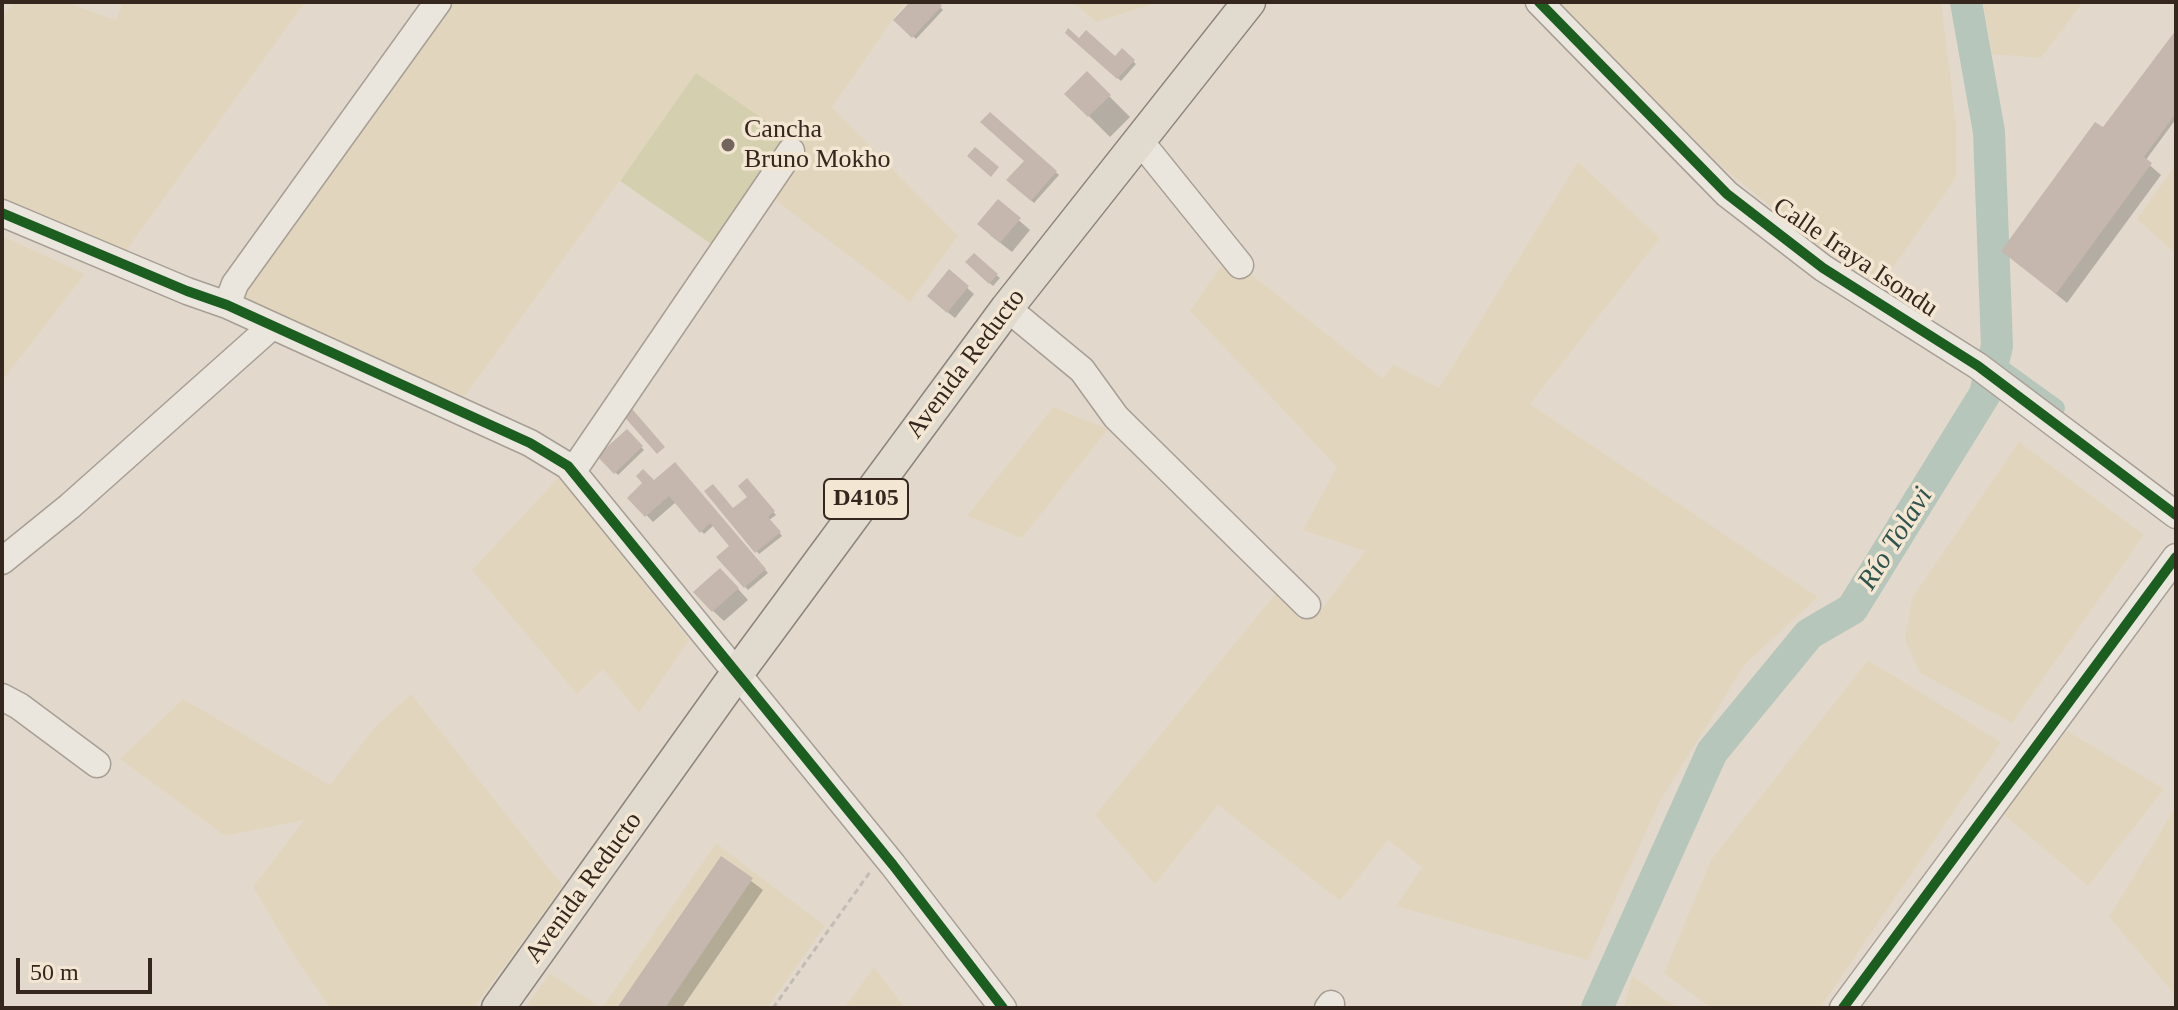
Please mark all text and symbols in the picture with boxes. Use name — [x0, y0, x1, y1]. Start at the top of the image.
place label: Cancha Bruno Mokho — [744, 114, 891, 176]
marker: Cancha Bruno Mokho — [719, 136, 737, 154]
street label: Calle Iraya Isondu — [1767, 191, 1943, 325]
street label: Avenida Reducto — [900, 283, 1032, 445]
road number: D4105 — [824, 479, 908, 519]
water label: Río Tolavi — [1851, 481, 1941, 597]
street label: Avenida Reducto — [519, 806, 649, 970]
scale bar — [20, 942, 156, 992]
text: 50 m — [30, 959, 79, 985]

